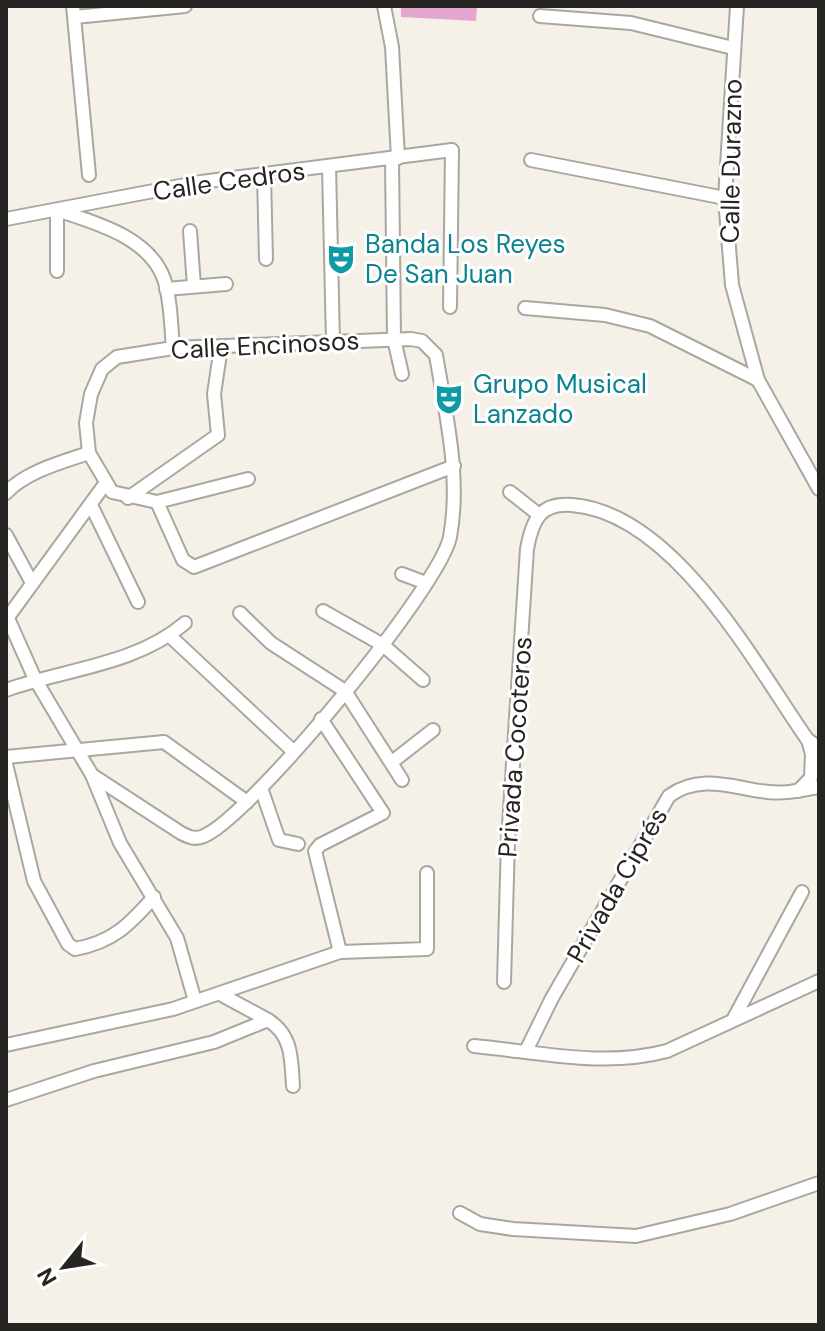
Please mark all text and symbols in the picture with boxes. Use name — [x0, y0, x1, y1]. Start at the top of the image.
street label: Calle Durazno — [713, 78, 749, 244]
street label: Calle Cedros — [151, 153, 307, 209]
place label: Banda Los Reyes De San Juan — [365, 227, 566, 291]
theatre icon: Banda Los Reyes De San Juan — [324, 242, 358, 276]
street label: Calle Encinosos — [170, 323, 360, 367]
place label: Grupo Musical Lanzado — [473, 367, 647, 431]
theatre icon: Grupo Musical Lanzado — [432, 382, 466, 416]
street label: Privada Cocoteros — [490, 635, 540, 859]
street label: Privada Ciprés — [559, 801, 675, 969]
north arrow — [24, 1227, 104, 1307]
text: N — [31, 1263, 64, 1291]

